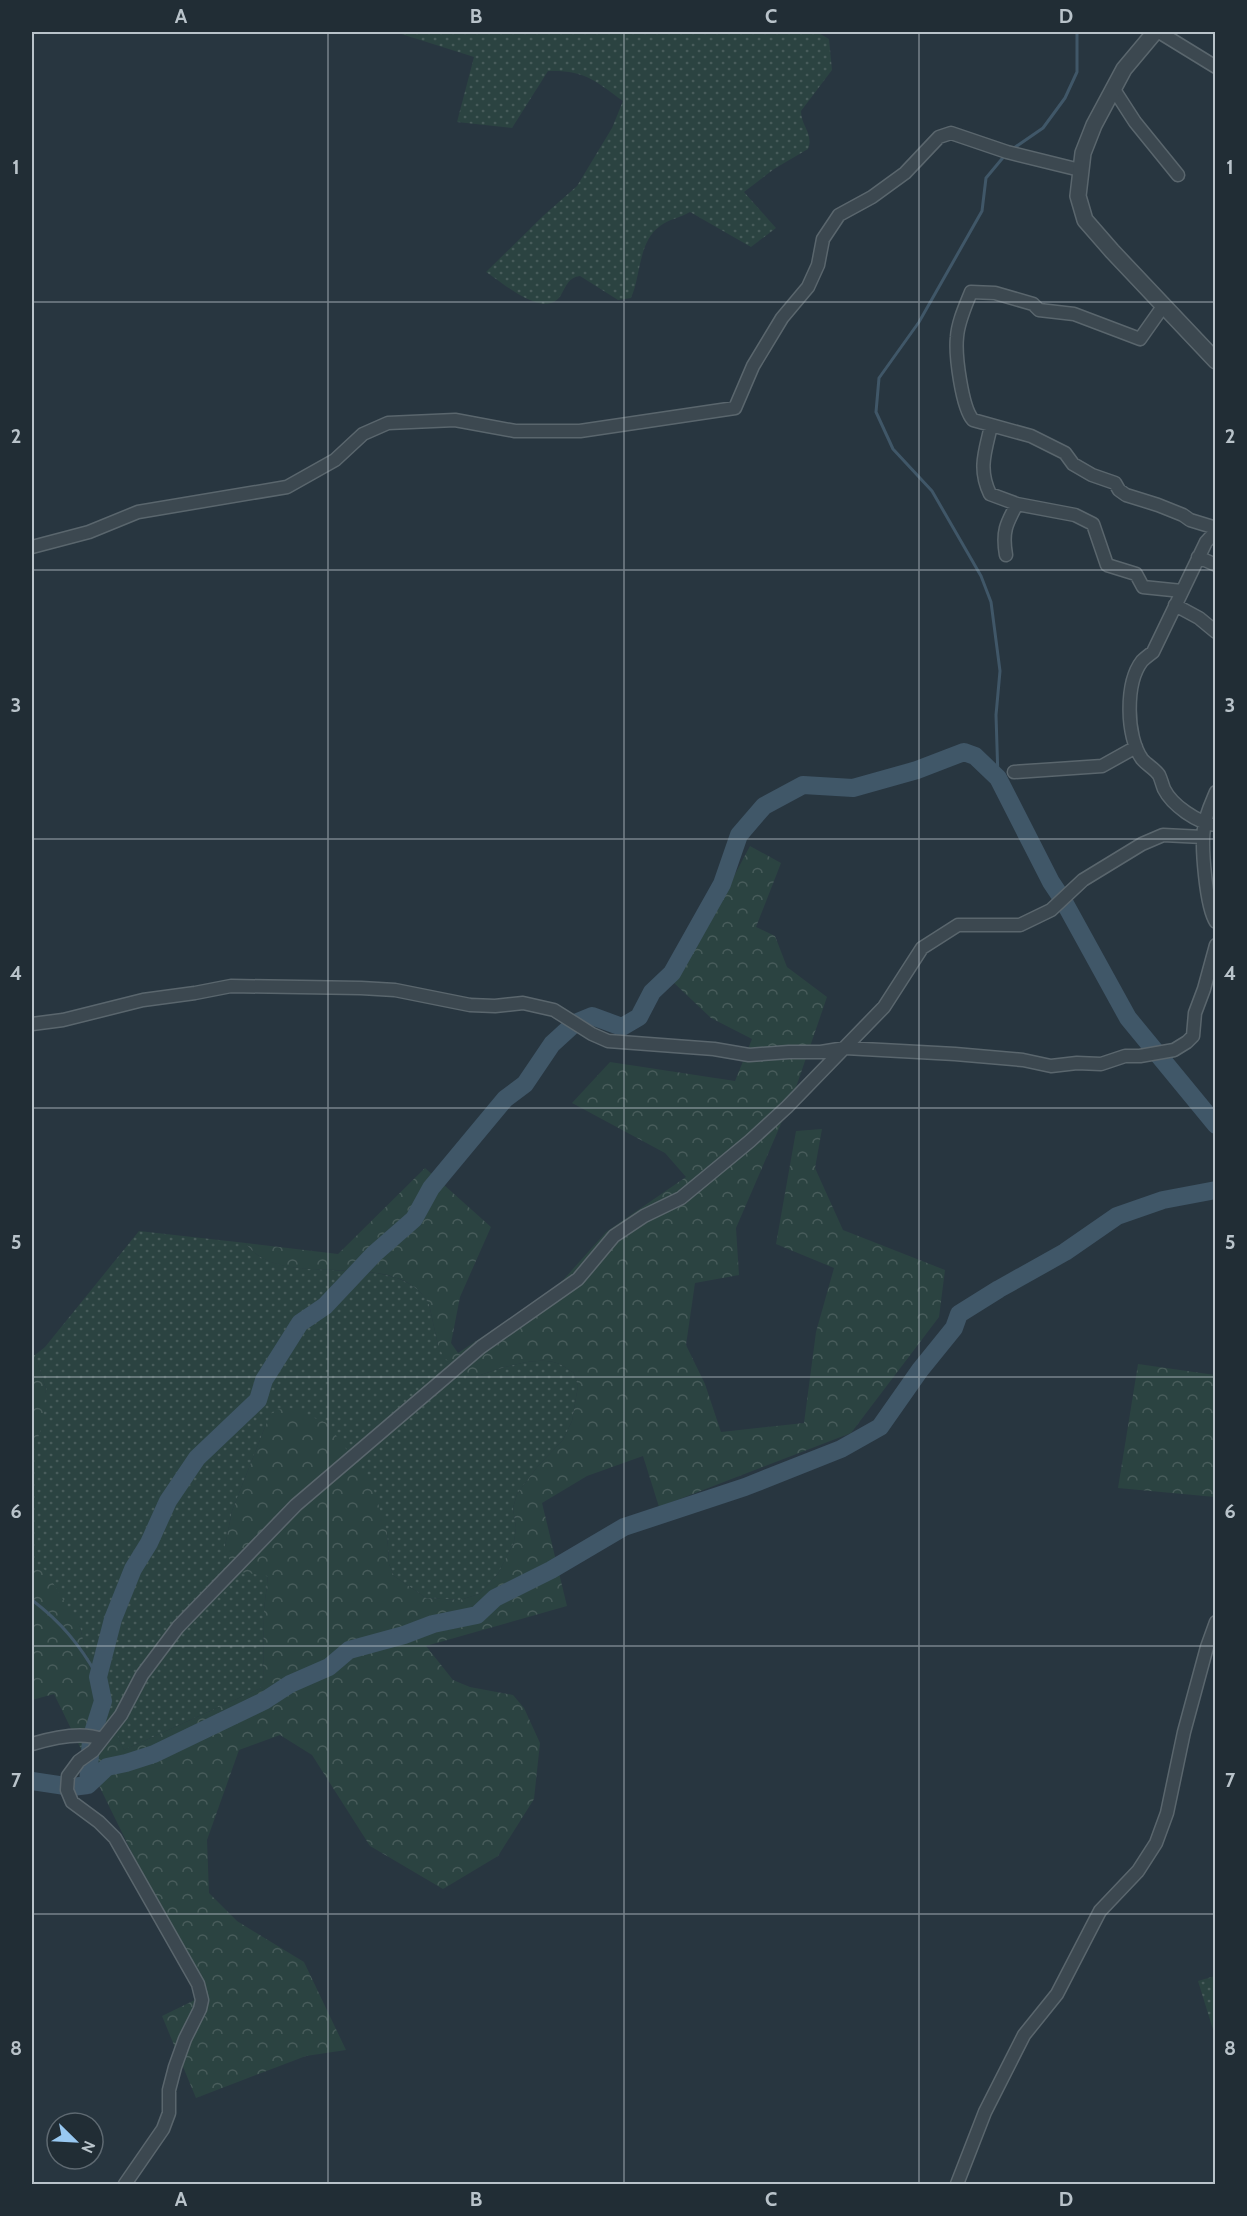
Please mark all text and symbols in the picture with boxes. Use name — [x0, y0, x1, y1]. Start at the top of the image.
text: A — [175, 4, 188, 28]
text: B — [470, 4, 482, 28]
text: C — [765, 4, 777, 28]
text: D — [1059, 4, 1073, 28]
text: 1 — [12, 155, 20, 179]
text: 1 — [1226, 155, 1234, 179]
text: 2 — [11, 424, 21, 448]
text: 2 — [1225, 424, 1235, 448]
text: 3 — [11, 693, 21, 717]
text: 3 — [1225, 693, 1235, 717]
text: 4 — [10, 961, 22, 985]
text: 4 — [1224, 961, 1236, 985]
text: 5 — [11, 1230, 21, 1254]
text: 5 — [1225, 1230, 1235, 1254]
text: 6 — [10, 1499, 22, 1523]
text: 6 — [1224, 1499, 1236, 1523]
text: 7 — [11, 1768, 22, 1792]
text: 7 — [1225, 1768, 1236, 1792]
text: 8 — [10, 2036, 22, 2060]
text: 8 — [1224, 2036, 1236, 2060]
north arrow — [45, 2111, 105, 2171]
text: N — [77, 2138, 99, 2156]
text: A — [175, 2187, 188, 2211]
text: B — [470, 2187, 482, 2211]
text: C — [765, 2187, 777, 2211]
text: D — [1059, 2187, 1073, 2211]

